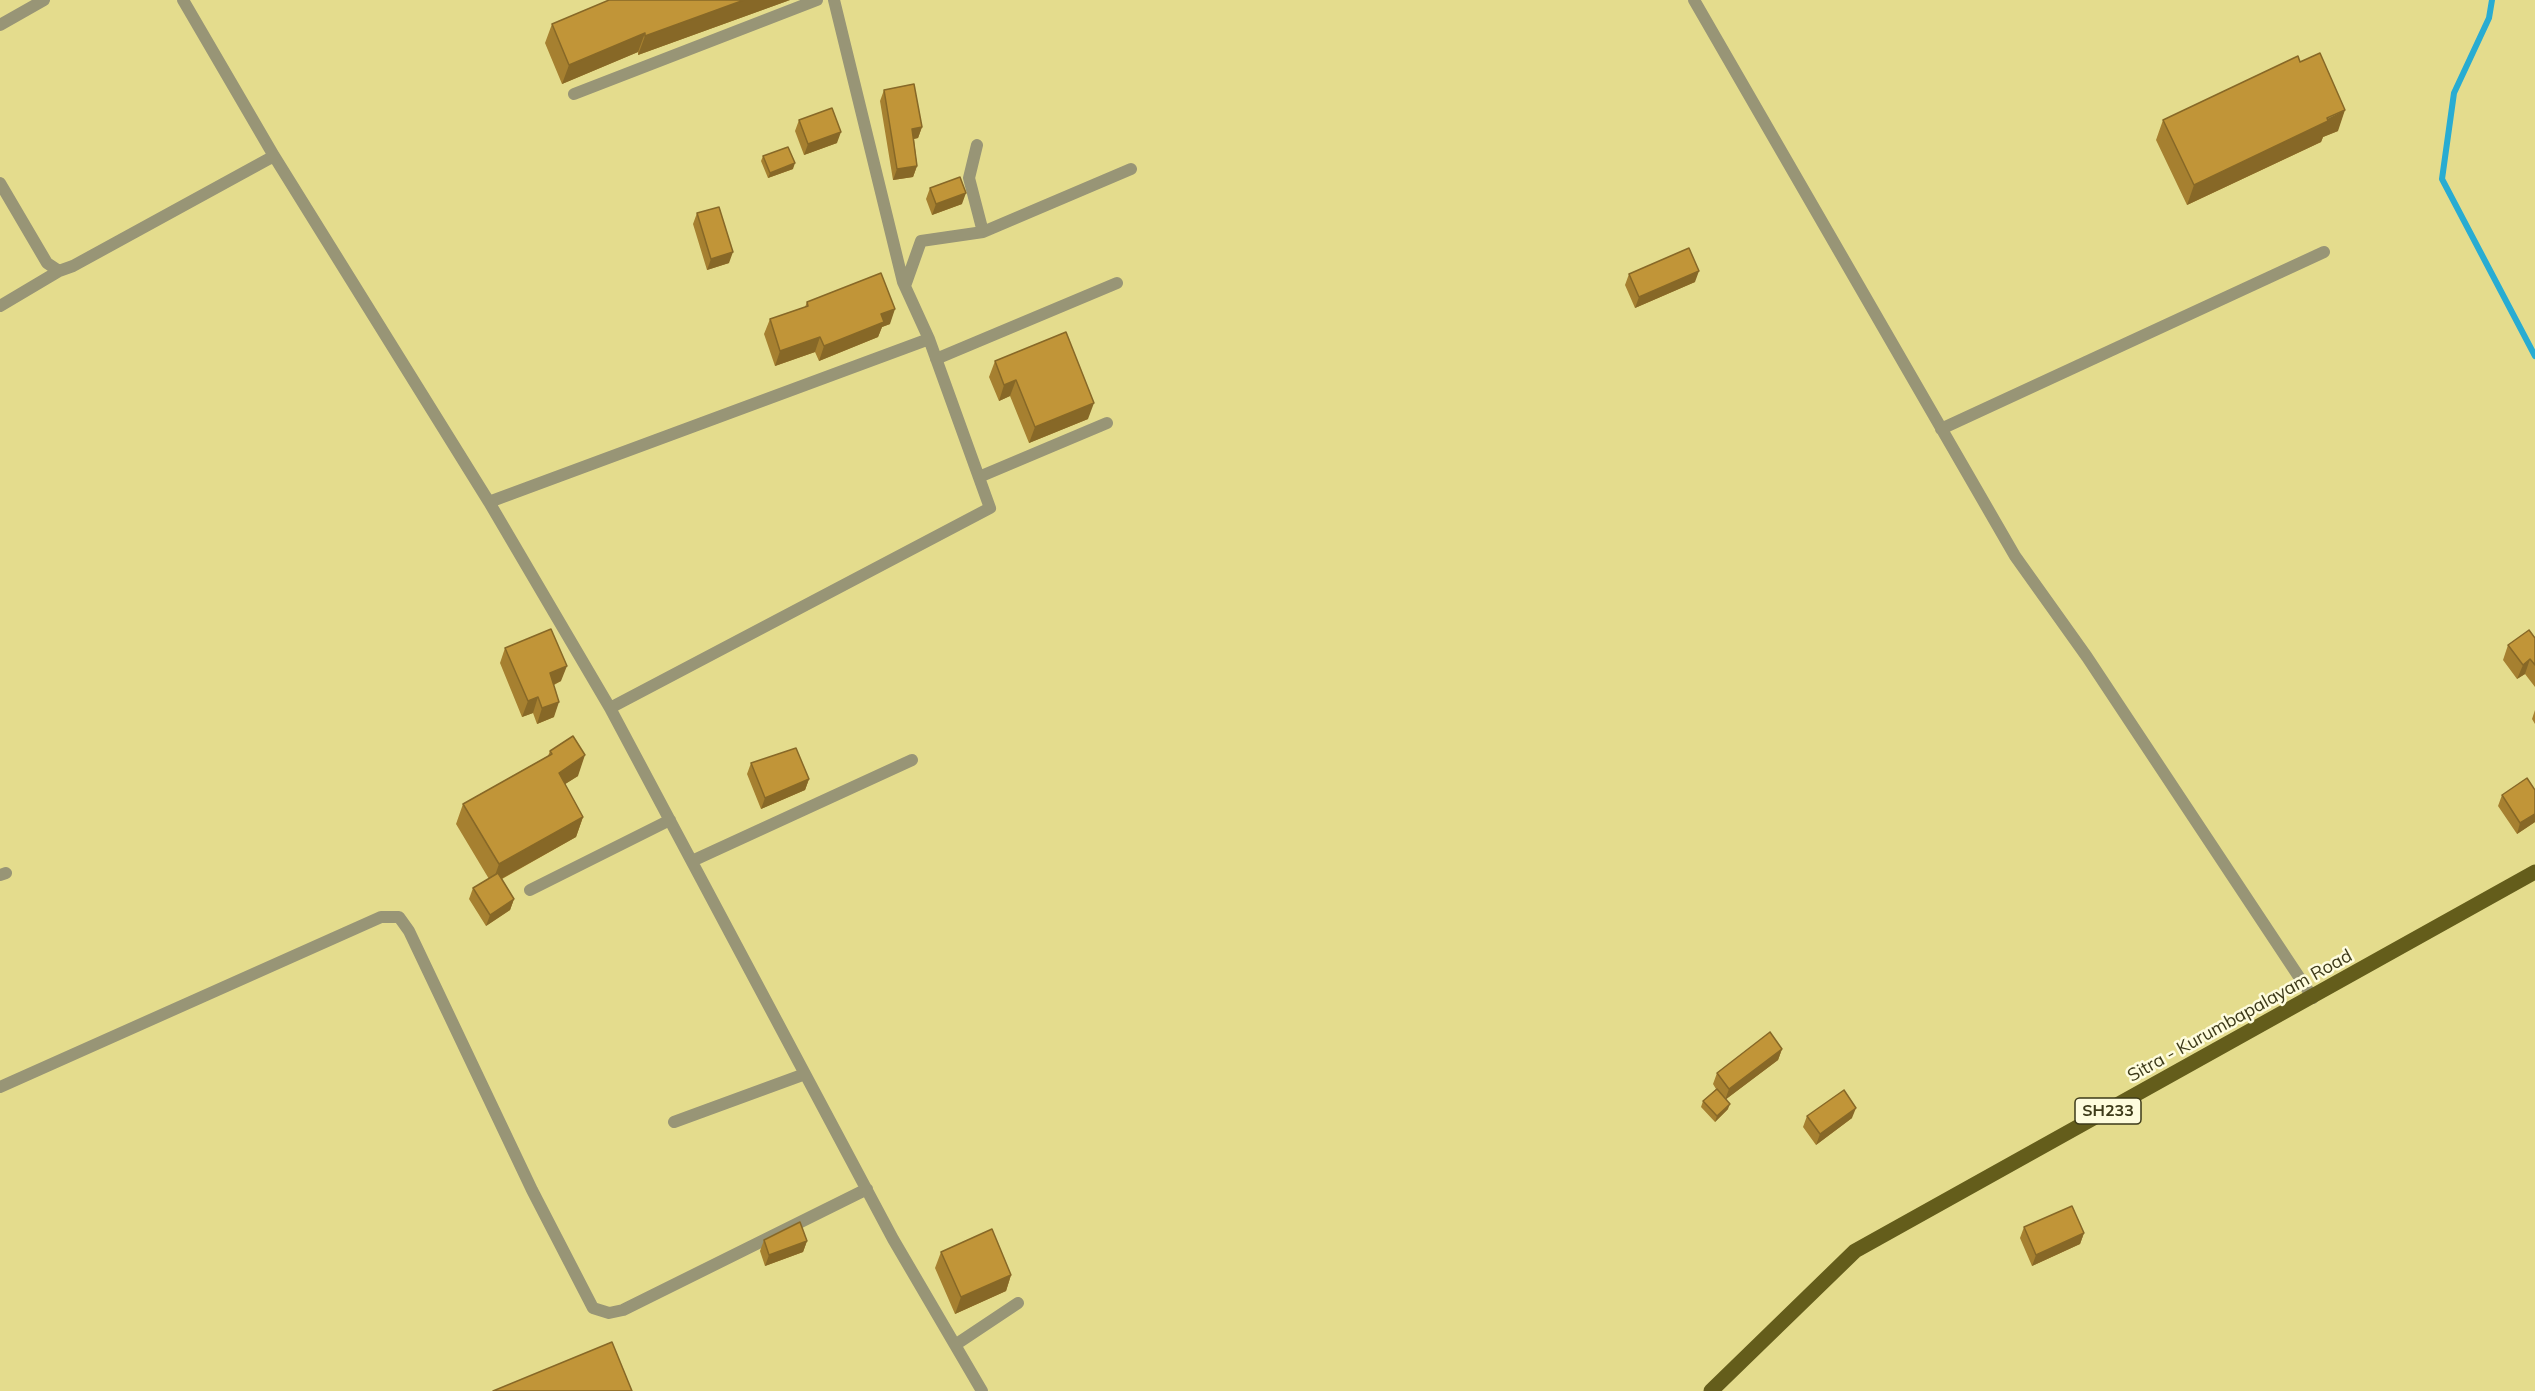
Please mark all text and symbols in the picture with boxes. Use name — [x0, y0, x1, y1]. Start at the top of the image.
street label: Sitra - Kurumbapalayam Road — [2124, 945, 2356, 1087]
road number: SH233 — [2075, 1098, 2141, 1124]

